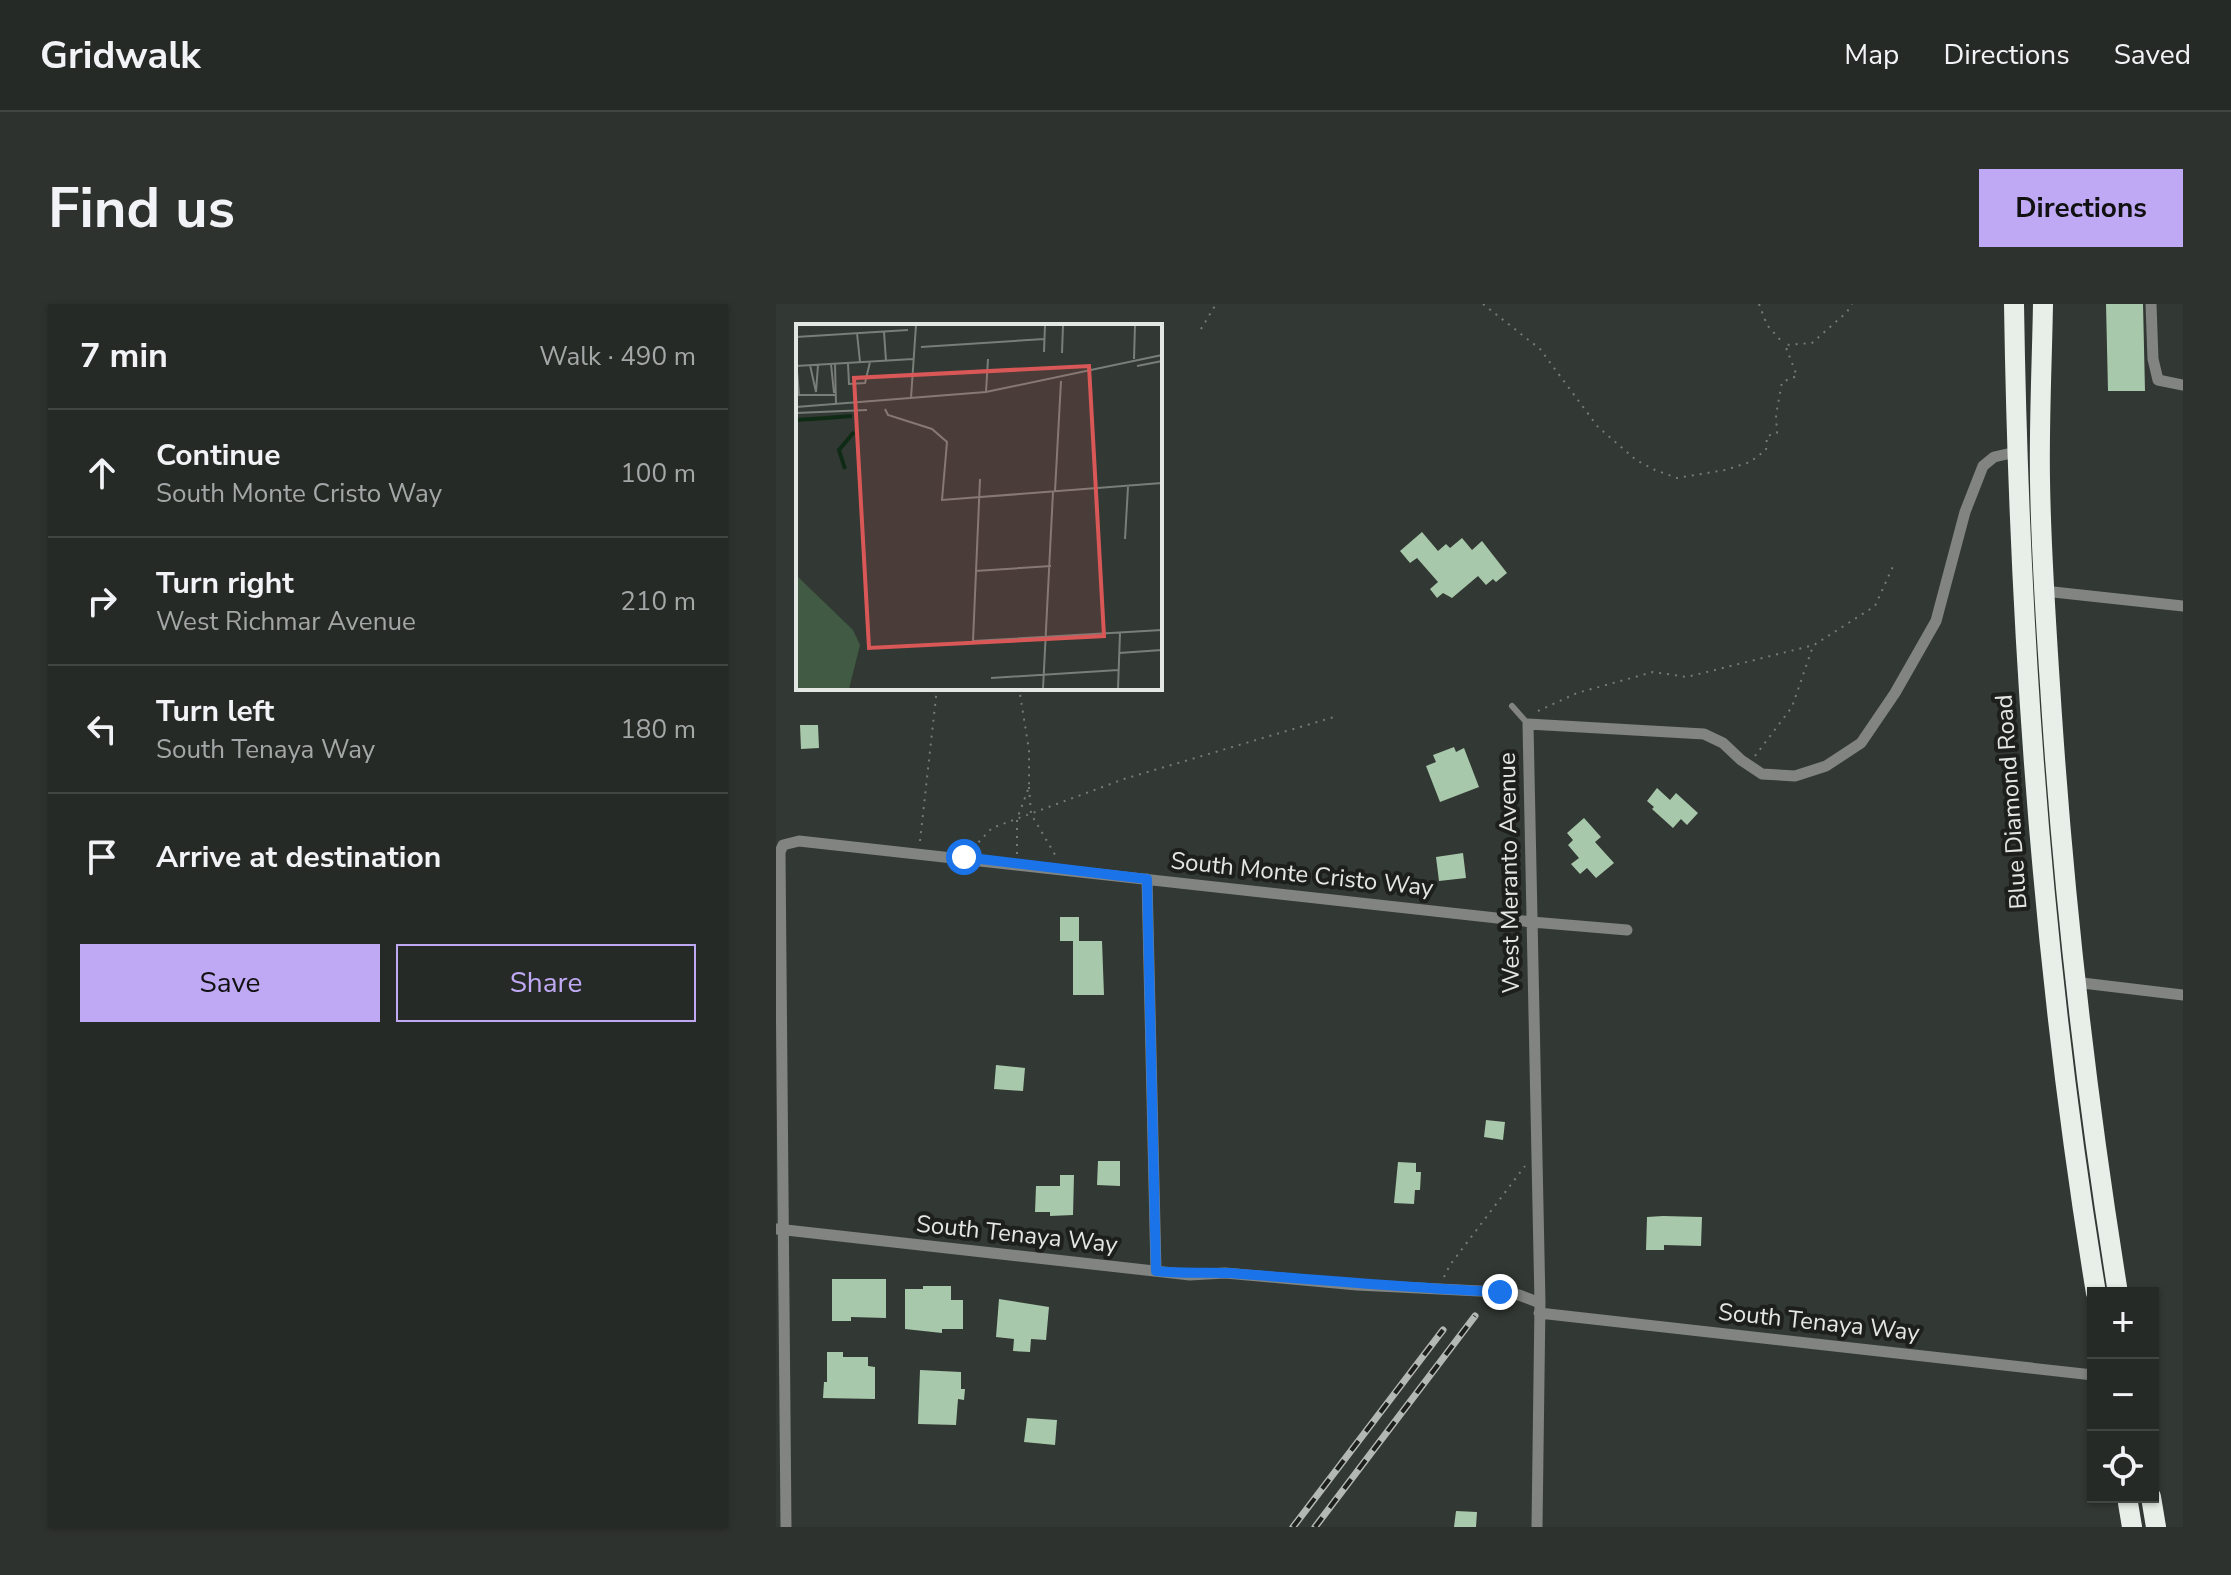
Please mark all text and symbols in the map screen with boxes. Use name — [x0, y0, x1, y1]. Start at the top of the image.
text: Gridwalk — [40, 30, 201, 81]
text: Map — [1844, 36, 1899, 74]
text: Directions — [1943, 36, 2070, 74]
text: Saved — [2114, 36, 2191, 74]
button: Directions — [1979, 169, 2183, 247]
text: Find us — [48, 170, 235, 247]
inset map — [796, 324, 1162, 690]
text: 7 min — [80, 333, 168, 379]
text: Walk · 490 m — [539, 339, 696, 374]
text: Continue — [156, 435, 281, 476]
icon: ahead — [80, 451, 124, 495]
text: 100 m — [620, 456, 696, 491]
text: South Monte Cristo Way — [156, 476, 442, 511]
text: Turn right — [156, 563, 294, 604]
icon: right — [80, 579, 124, 623]
text: 210 m — [620, 584, 696, 619]
text: West Richmar Avenue — [156, 604, 416, 639]
text: Turn left — [156, 691, 274, 732]
street label: Blue Diamond Road — [1988, 693, 2034, 911]
icon: left — [80, 707, 124, 751]
text: 180 m — [620, 712, 696, 747]
text: South Tenaya Way — [156, 732, 375, 767]
street label: West Meranto Avenue — [1491, 752, 1527, 994]
icon: arrive — [80, 835, 124, 879]
text: Arrive at destination — [156, 837, 441, 878]
route start — [946, 839, 982, 875]
street label: South Monte Cristo Way — [1169, 844, 1436, 904]
button: Save — [80, 944, 380, 1022]
button: Share — [396, 944, 696, 1022]
street label: South Tenaya Way — [915, 1208, 1120, 1261]
route end — [1482, 1274, 1518, 1310]
map controls — [2087, 1287, 2159, 1503]
button: + — [2087, 1287, 2159, 1359]
street label: South Tenaya Way — [1717, 1296, 1922, 1349]
button: − — [2087, 1359, 2159, 1431]
button: locate — [2087, 1431, 2159, 1503]

